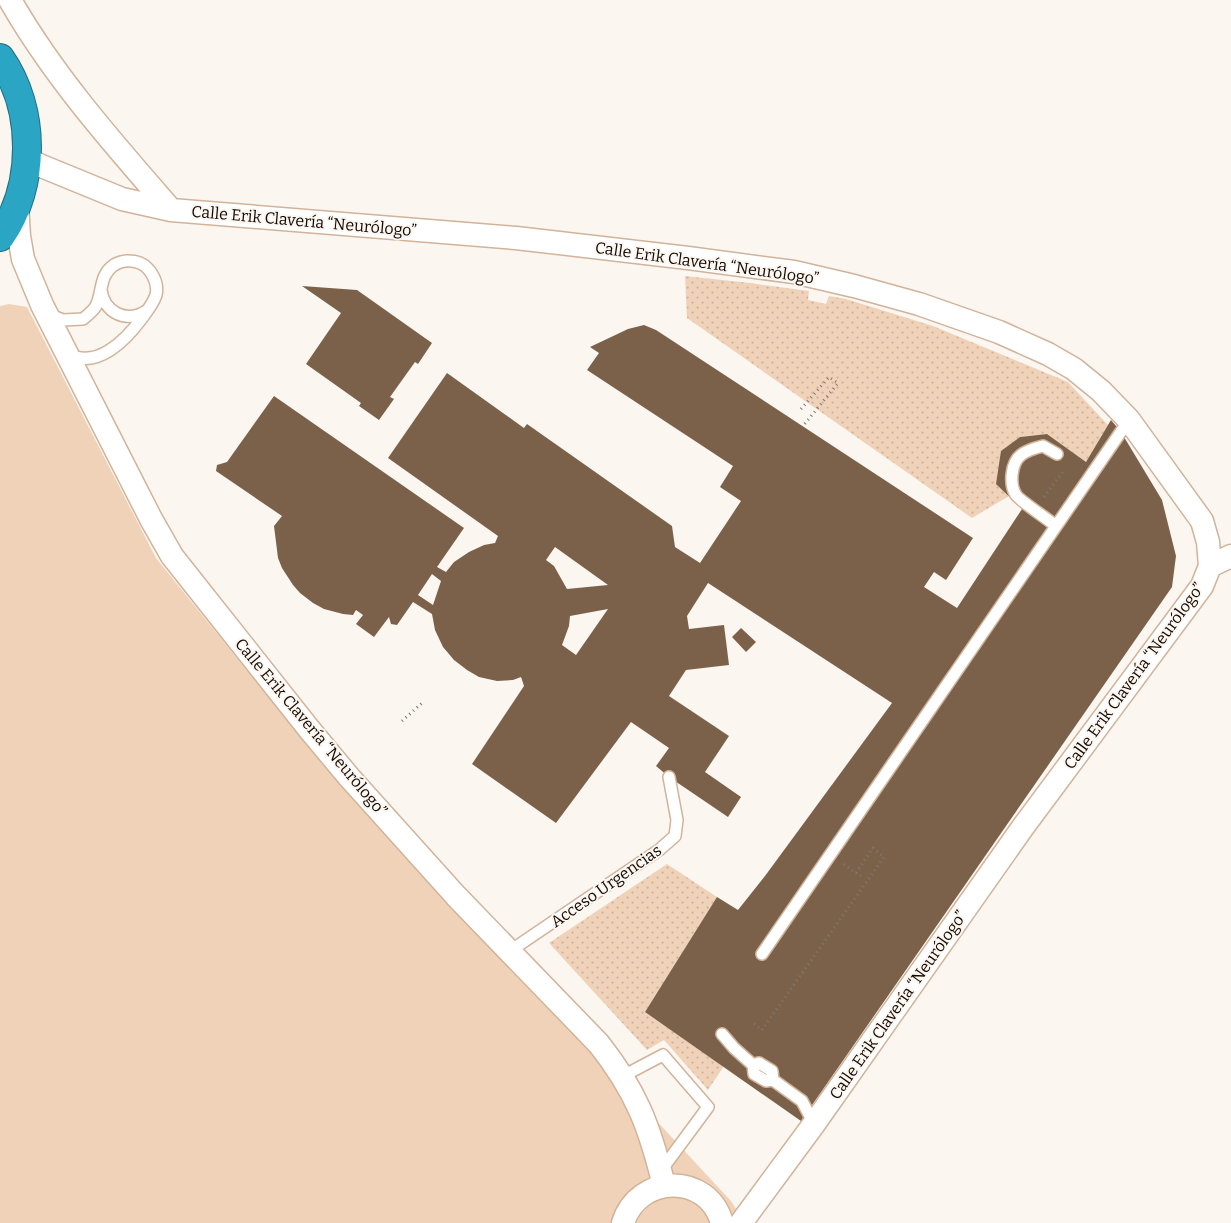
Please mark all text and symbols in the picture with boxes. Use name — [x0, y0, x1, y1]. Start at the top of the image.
street label: Calle Erik Clavería “Neurólogo” — [191, 202, 418, 240]
street label: Calle Erik Clavería “Neurólogo” — [594, 238, 820, 288]
street label: Calle Erik Clavería “Neurólogo” — [1060, 579, 1208, 773]
street label: Calle Erik Clavería “Neurólogo” — [231, 634, 391, 820]
street label: Acceso Urgencias — [547, 841, 665, 931]
street label: Calle Erik Clavería “Neurólogo” — [825, 907, 971, 1103]

